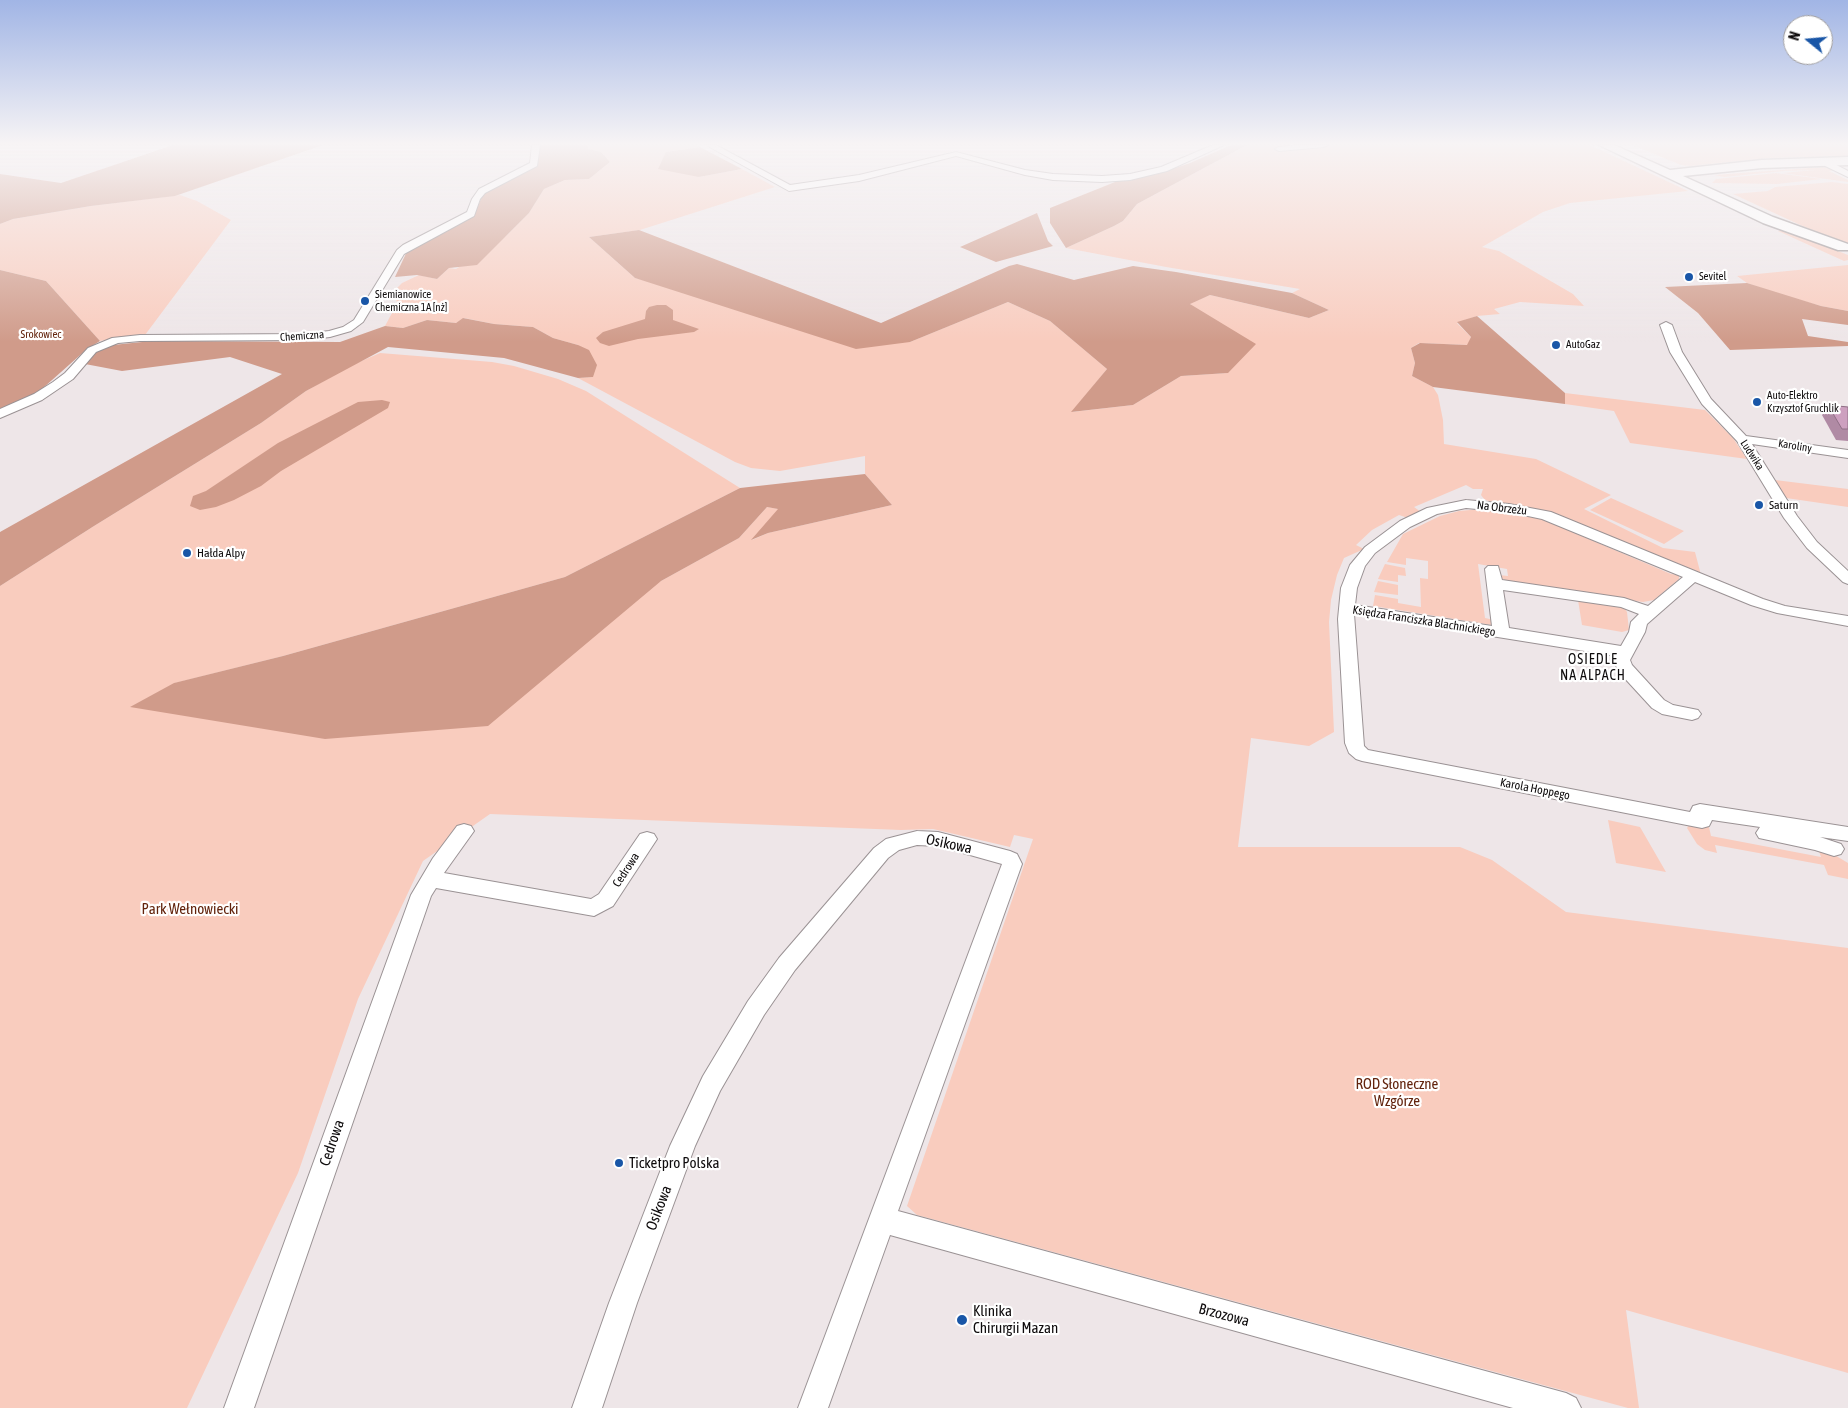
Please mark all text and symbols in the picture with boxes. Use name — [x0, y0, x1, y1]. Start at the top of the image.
north arrow — [1783, 15, 1833, 65]
text: N — [1786, 30, 1803, 42]
place label: Sevitel — [1699, 270, 1727, 284]
marker: Sevitel — [1683, 271, 1695, 283]
place label: Siemianowice Chemiczna 1A [nż] — [375, 288, 447, 314]
marker: Siemianowice Chemiczna 1A [nż] — [359, 295, 371, 307]
park label: Srokowiec — [21, 328, 61, 342]
street label: Chemiczna — [279, 328, 325, 344]
place label: AutoGaz — [1566, 338, 1600, 352]
marker: AutoGaz — [1550, 339, 1562, 351]
place label: Auto-Elektro Krzysztof Gruchlik — [1767, 389, 1839, 415]
marker: Auto-Elektro Krzysztof Gruchlik — [1751, 396, 1763, 408]
street label: Ludwika — [1737, 437, 1767, 473]
street label: Karoliny — [1777, 437, 1813, 455]
street label: Na Obrzeżu — [1476, 498, 1528, 518]
place label: Saturn — [1769, 498, 1798, 512]
marker: Saturn — [1753, 499, 1765, 511]
place label: Hałda Alpy — [197, 546, 245, 560]
marker: Hałda Alpy — [181, 547, 193, 559]
street label: Księdza Franciszka Blachnickiego — [1352, 603, 1496, 639]
district label: OSIEDLE NA ALPACH — [1559, 652, 1627, 684]
street label: Karola Hoppego — [1499, 775, 1571, 803]
street label: Osikowa — [924, 830, 974, 858]
street label: Cedrowa — [610, 850, 642, 890]
park label: Park Wełnowiecki — [142, 900, 238, 918]
park label: ROD Słoneczne Wzgórze — [1356, 1075, 1438, 1110]
street label: Cedrowa — [316, 1118, 348, 1168]
place label: Ticketpro Polska — [629, 1154, 719, 1172]
marker: Ticketpro Polska — [613, 1157, 625, 1169]
street label: Osikowa — [642, 1183, 676, 1233]
street label: Brzozowa — [1197, 1300, 1251, 1330]
place label: Klinika Chirurgii Mazan — [973, 1302, 1058, 1337]
marker: Klinika Chirurgii Mazan — [955, 1313, 969, 1327]

